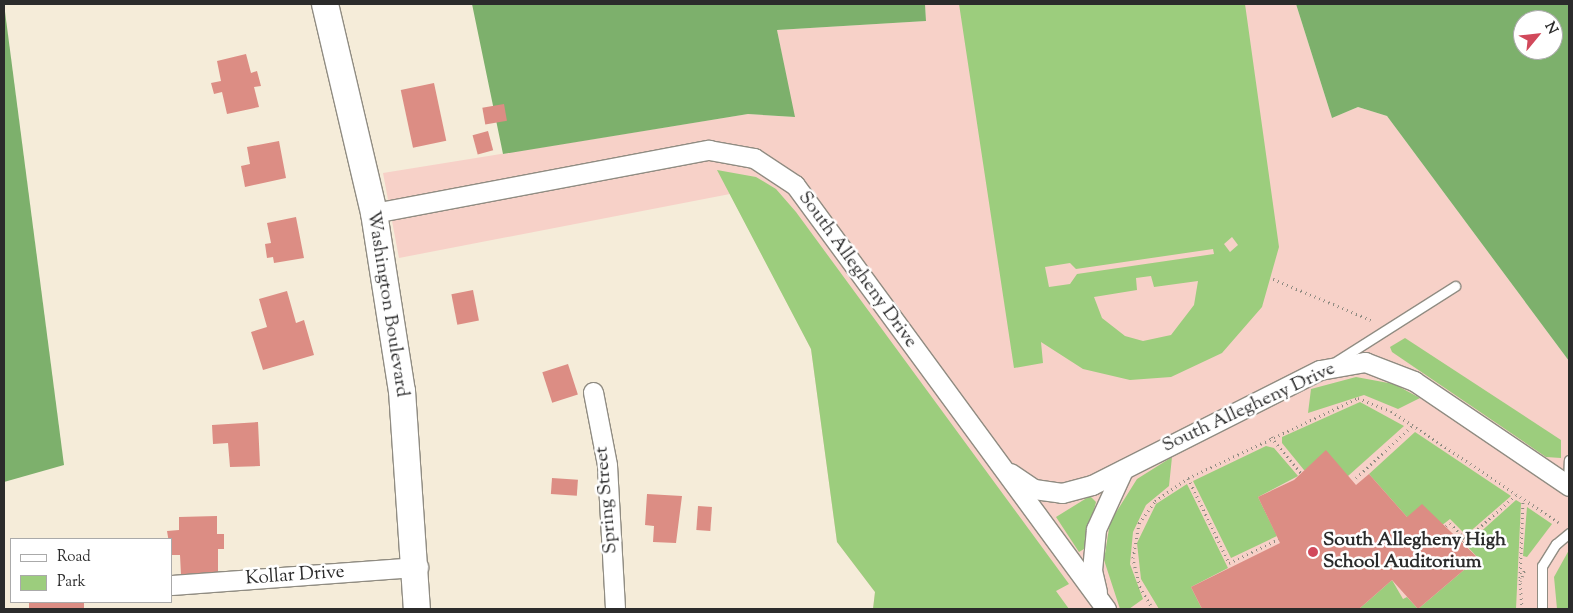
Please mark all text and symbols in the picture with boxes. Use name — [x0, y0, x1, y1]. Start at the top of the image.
north arrow — [1513, 10, 1563, 60]
text: N — [1539, 19, 1562, 38]
street label: South Allegheny Drive — [793, 187, 921, 353]
street label: Washington Boulevard — [361, 209, 413, 399]
street label: South Allegheny Drive — [1159, 358, 1339, 458]
street label: Spring Street — [591, 445, 623, 555]
place label: South Allegheny High School Auditorium — [1323, 530, 1506, 574]
legend — [10, 538, 172, 603]
marker: South Allegheny High School Auditorium — [1307, 546, 1319, 558]
text: Road — [57, 547, 91, 568]
street label: Kollar Drive — [245, 561, 345, 591]
text: Park — [57, 572, 86, 593]

